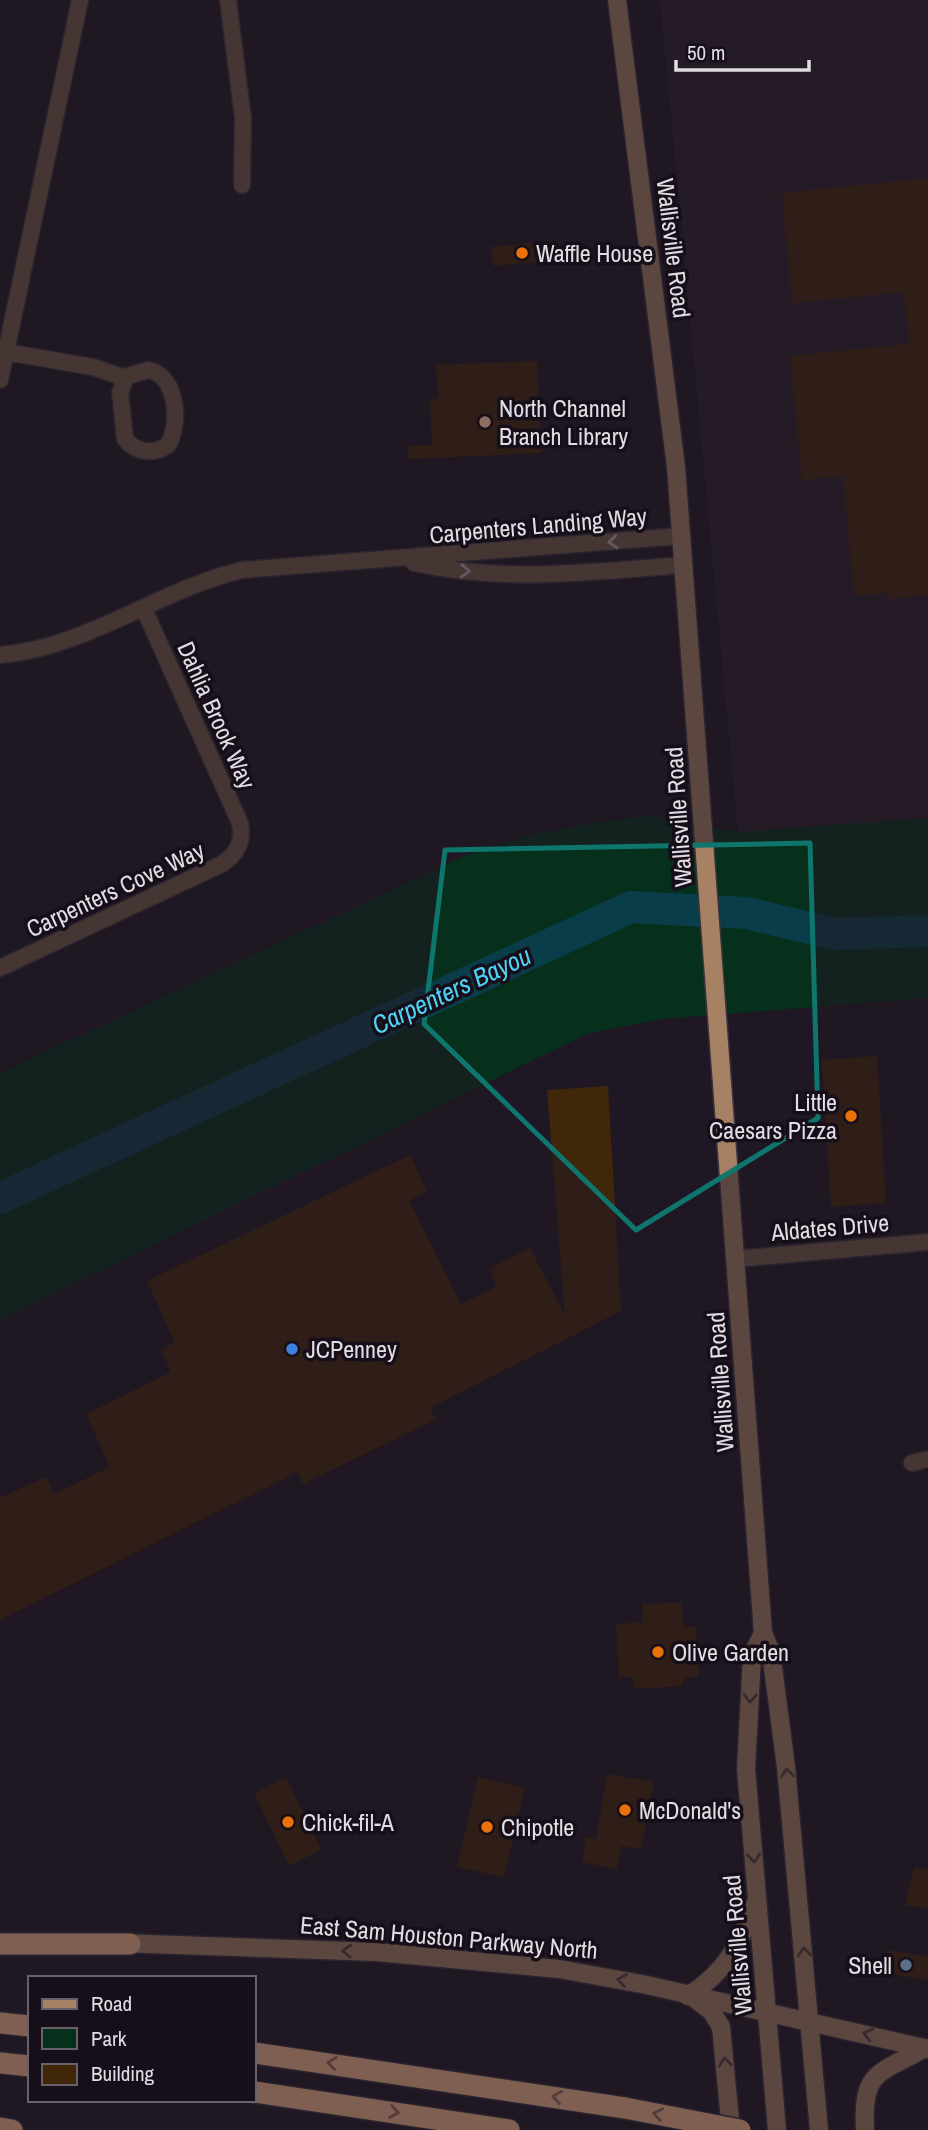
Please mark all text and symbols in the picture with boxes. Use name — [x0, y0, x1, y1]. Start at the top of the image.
scale bar — [676, 28, 809, 72]
text: 50 m — [687, 38, 725, 67]
street label: Wallisville Road — [650, 176, 698, 320]
place label: Waffle House — [536, 237, 653, 269]
marker: Waffle House — [514, 245, 530, 261]
place label: North Channel Branch Library — [499, 392, 628, 452]
marker: North Channel Branch Library — [477, 414, 493, 430]
street label: Carpenters Landing Way — [428, 500, 648, 550]
one-way arrow — [607, 534, 618, 549]
one-way arrow — [460, 563, 471, 578]
street label: Dahlia Brook Way — [170, 636, 264, 794]
street label: Wallisville Road — [657, 746, 699, 888]
street label: Carpenters Cove Way — [21, 834, 209, 944]
water label: Carpenters Bayou — [366, 938, 536, 1042]
place label: Little Caesars Pizza — [709, 1086, 837, 1146]
marker: Little Caesars Pizza — [843, 1108, 859, 1124]
street label: Aldates Drive — [769, 1206, 890, 1248]
street label: Wallisville Road — [699, 1311, 741, 1453]
place label: JCPenney — [306, 1333, 397, 1365]
marker: JCPenney — [284, 1341, 300, 1357]
place label: Olive Garden — [672, 1636, 789, 1668]
marker: Olive Garden — [650, 1644, 666, 1660]
one-way arrow — [743, 1693, 758, 1704]
one-way arrow — [779, 1767, 794, 1778]
place label: McDonald's — [639, 1794, 741, 1826]
marker: McDonald's — [617, 1802, 633, 1818]
place label: Chick-fil-A — [302, 1806, 395, 1838]
place label: Chipotle — [501, 1811, 574, 1843]
marker: Chick-fil-A — [280, 1814, 296, 1830]
marker: Chipotle — [479, 1819, 495, 1835]
one-way arrow — [746, 1853, 761, 1864]
street label: Wallisville Road — [715, 1874, 759, 2016]
street label: East Sam Houston Parkway North — [299, 1908, 599, 1966]
one-way arrow — [341, 1943, 352, 1958]
one-way arrow — [797, 1947, 812, 1958]
place label: Shell — [848, 1949, 892, 1981]
marker: Shell — [898, 1957, 914, 1973]
one-way arrow — [616, 1973, 628, 1988]
legend — [28, 1976, 256, 2102]
text: Road — [91, 1989, 132, 2018]
text: Park — [91, 2024, 127, 2053]
one-way arrow — [862, 2028, 874, 2042]
one-way arrow — [327, 2056, 338, 2071]
one-way arrow — [718, 2056, 733, 2067]
text: Building — [91, 2059, 155, 2088]
one-way arrow — [552, 2090, 563, 2105]
one-way arrow — [388, 2104, 400, 2119]
one-way arrow — [652, 2107, 664, 2122]

